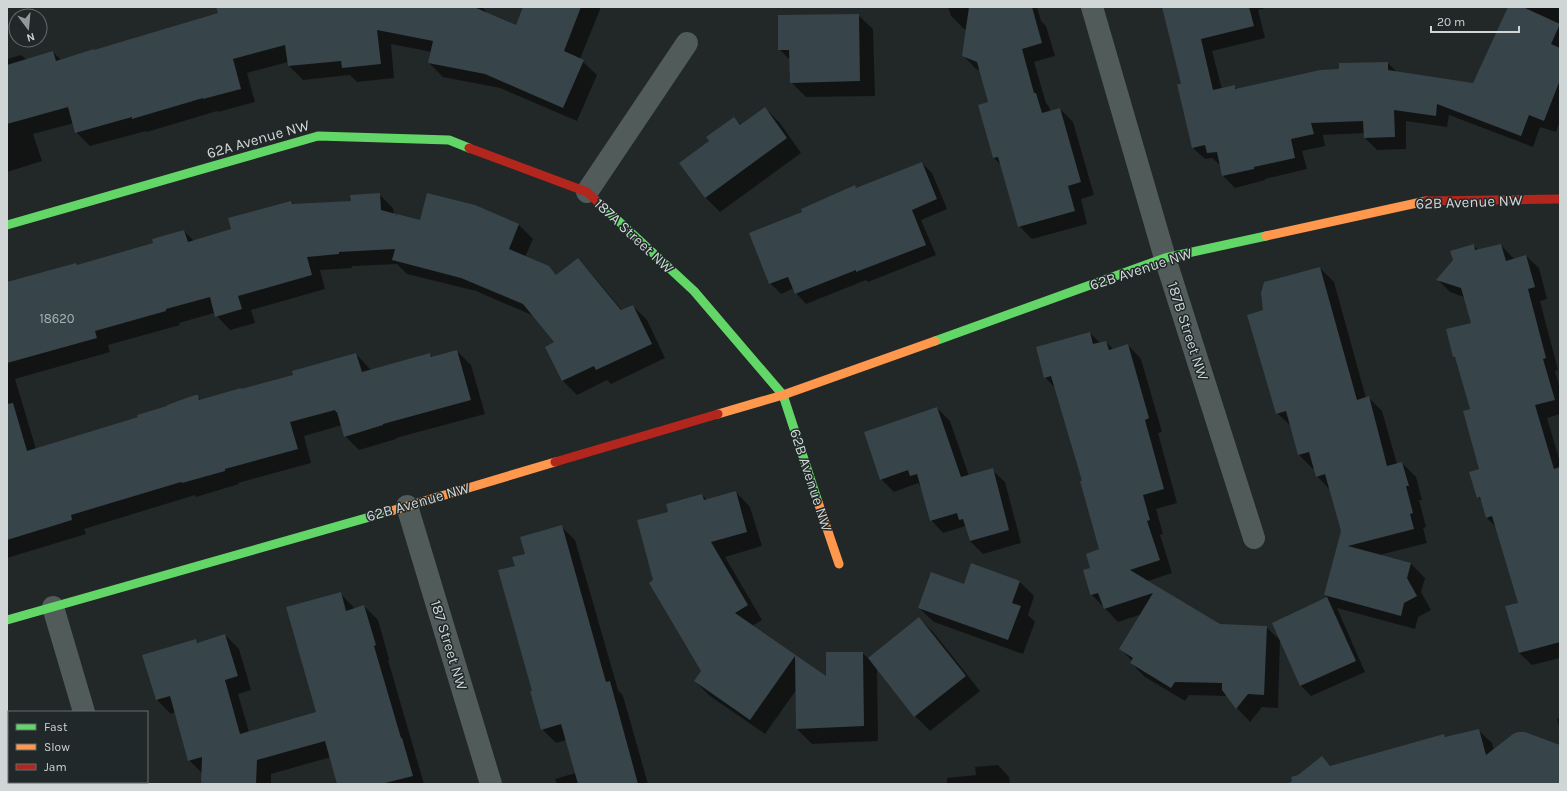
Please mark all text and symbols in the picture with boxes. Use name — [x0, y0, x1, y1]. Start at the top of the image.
north arrow — [8, 8, 48, 48]
scale bar — [1431, 8, 1519, 34]
text: 20 m — [1437, 15, 1465, 29]
text: N — [25, 30, 36, 44]
street label: 62A Avenue NW — [205, 116, 312, 162]
street label: 62B Avenue NW — [1415, 191, 1523, 213]
street label: 187A Street NW — [591, 195, 678, 278]
street label: 62B Avenue NW — [1087, 244, 1195, 294]
street label: 187B Street NW — [1164, 279, 1213, 383]
house number: 18620 — [40, 311, 75, 326]
street label: 62B Avenue NW — [786, 426, 836, 534]
street label: 62B Avenue NW — [364, 478, 472, 525]
street label: 187 Street NW — [427, 598, 471, 693]
legend — [8, 711, 148, 783]
text: Fast — [44, 720, 68, 734]
text: Slow — [44, 740, 70, 754]
text: Jam — [44, 760, 67, 774]

